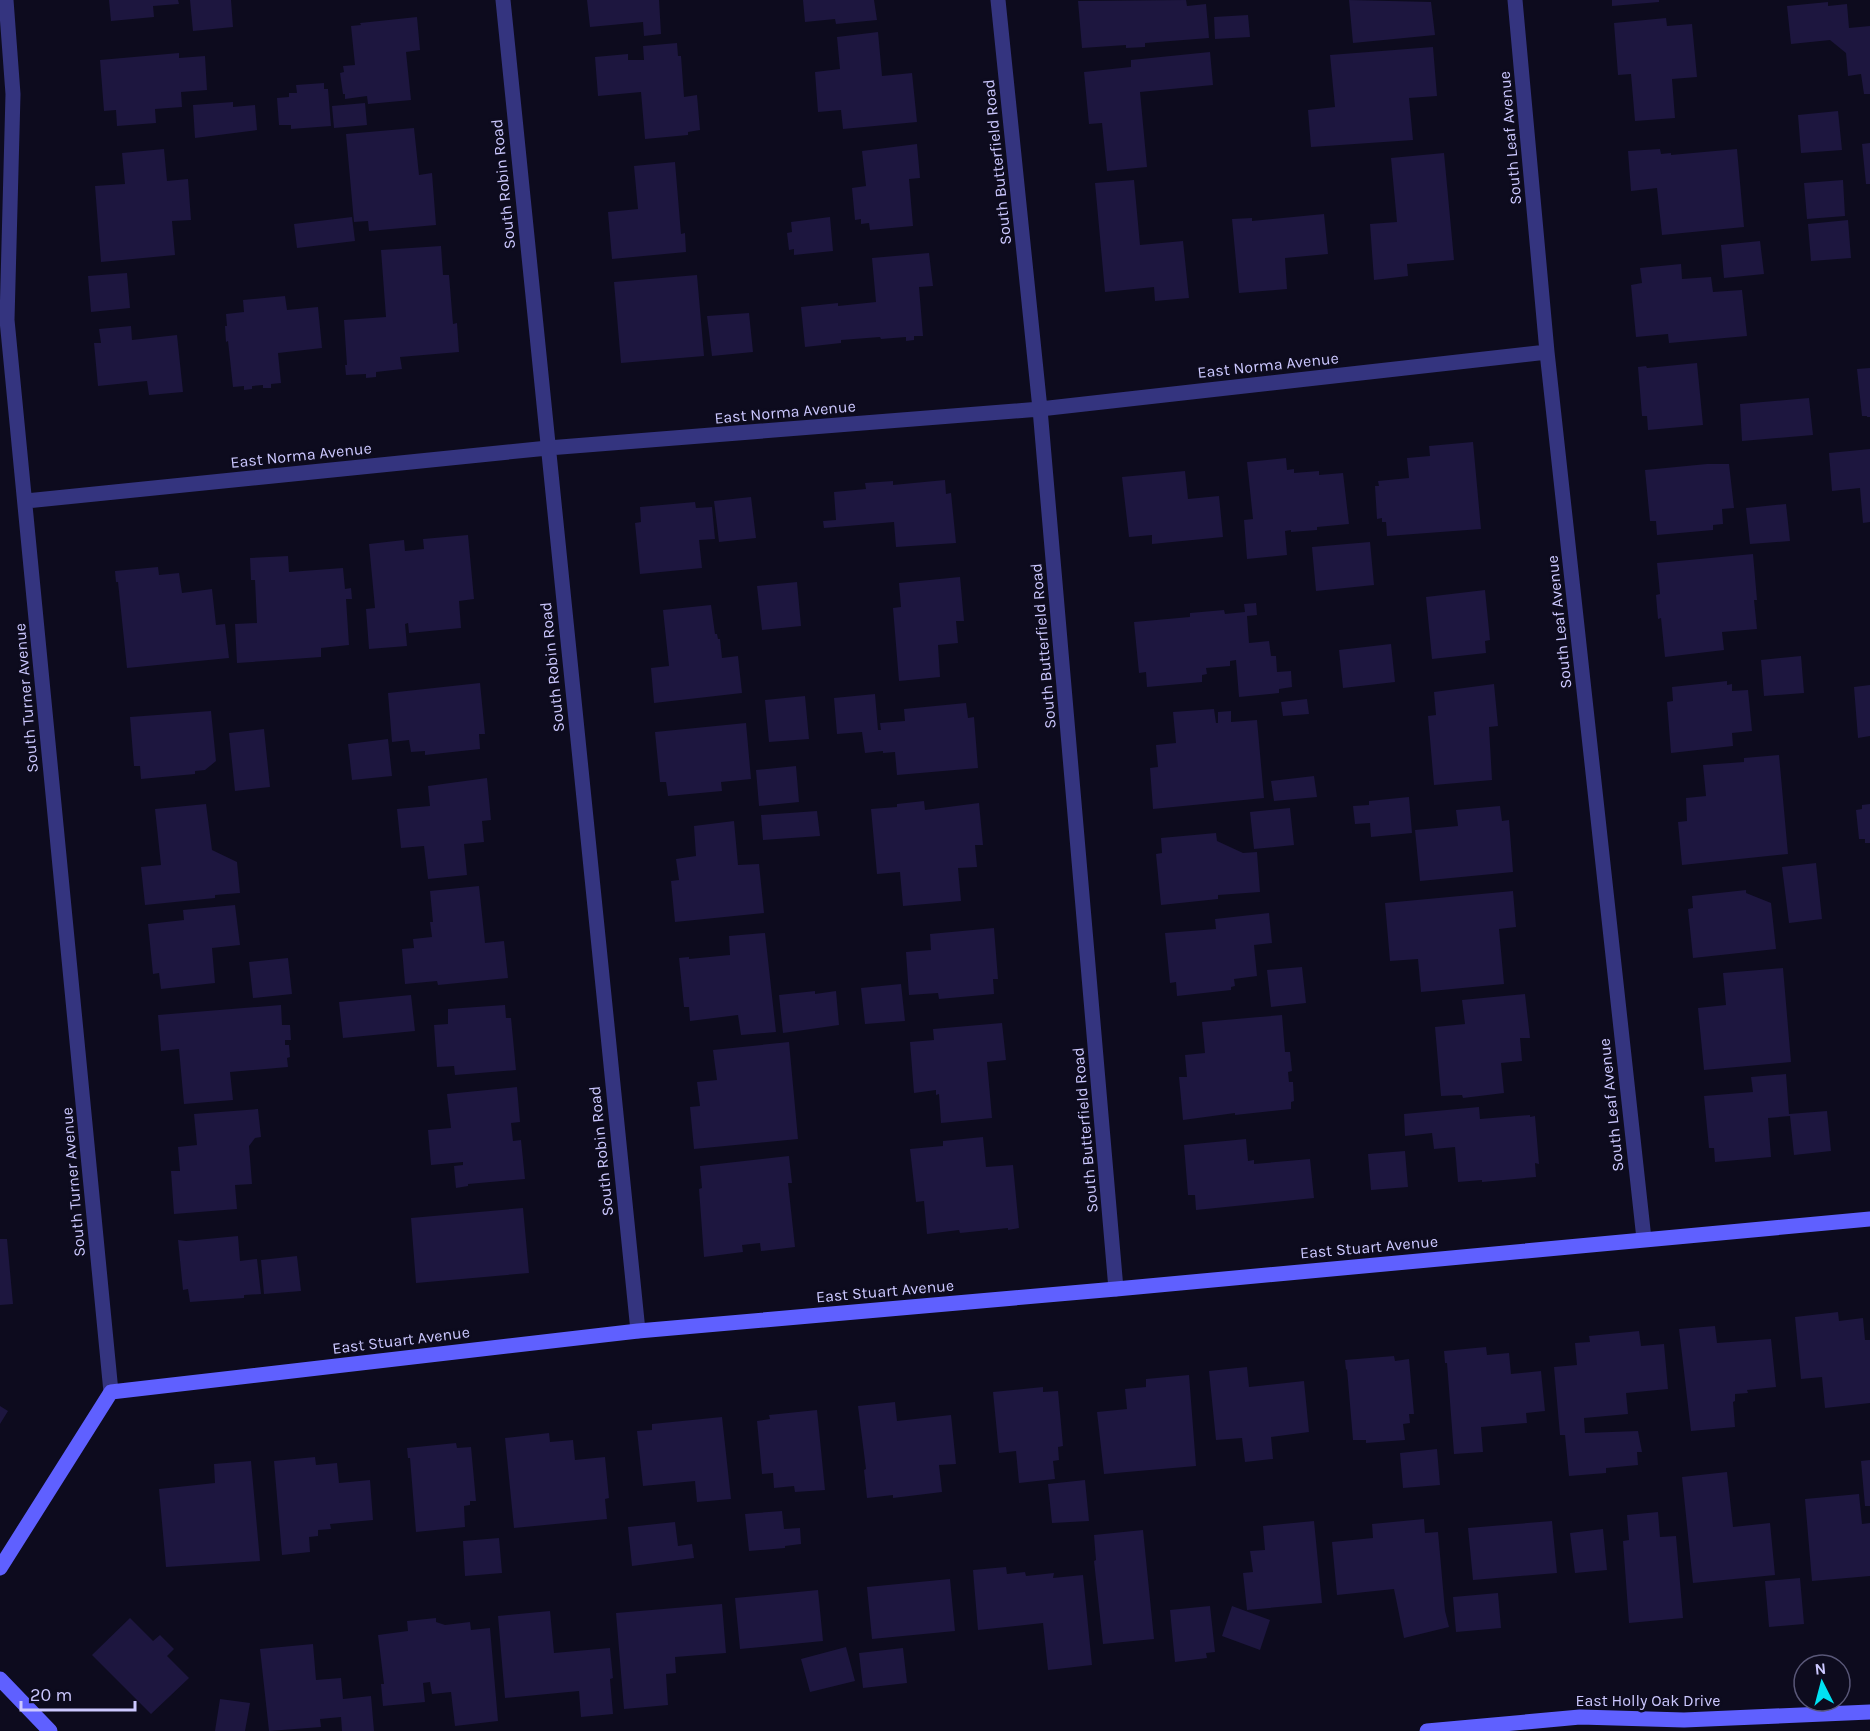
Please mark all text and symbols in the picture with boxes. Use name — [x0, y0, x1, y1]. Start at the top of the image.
street label: South Leaf Avenue — [1495, 70, 1525, 206]
street label: South Butterfield Road — [979, 78, 1015, 246]
street label: South Robin Road — [487, 118, 519, 250]
street label: East Norma Avenue — [1197, 348, 1339, 382]
street label: East Norma Avenue — [714, 396, 856, 428]
street label: East Norma Avenue — [230, 438, 372, 472]
street label: South Leaf Avenue — [1543, 554, 1575, 690]
street label: South Butterfield Road — [1026, 562, 1060, 730]
street label: South Robin Road — [536, 601, 568, 733]
street label: South Turner Avenue — [10, 622, 42, 774]
street label: South Leaf Avenue — [1595, 1037, 1627, 1173]
street label: South Butterfield Road — [1068, 1046, 1102, 1214]
street label: South Robin Road — [585, 1085, 617, 1217]
street label: South Turner Avenue — [57, 1106, 89, 1258]
street label: East Stuart Avenue — [1299, 1232, 1439, 1262]
street label: East Stuart Avenue — [815, 1276, 955, 1306]
street label: East Stuart Avenue — [331, 1322, 471, 1358]
north arrow — [1792, 1653, 1852, 1713]
text: N — [1814, 1659, 1827, 1679]
scale bar — [21, 1674, 135, 1712]
text: 20 m — [30, 1684, 72, 1706]
street label: East Holly Oak Drive — [1576, 1691, 1721, 1710]

